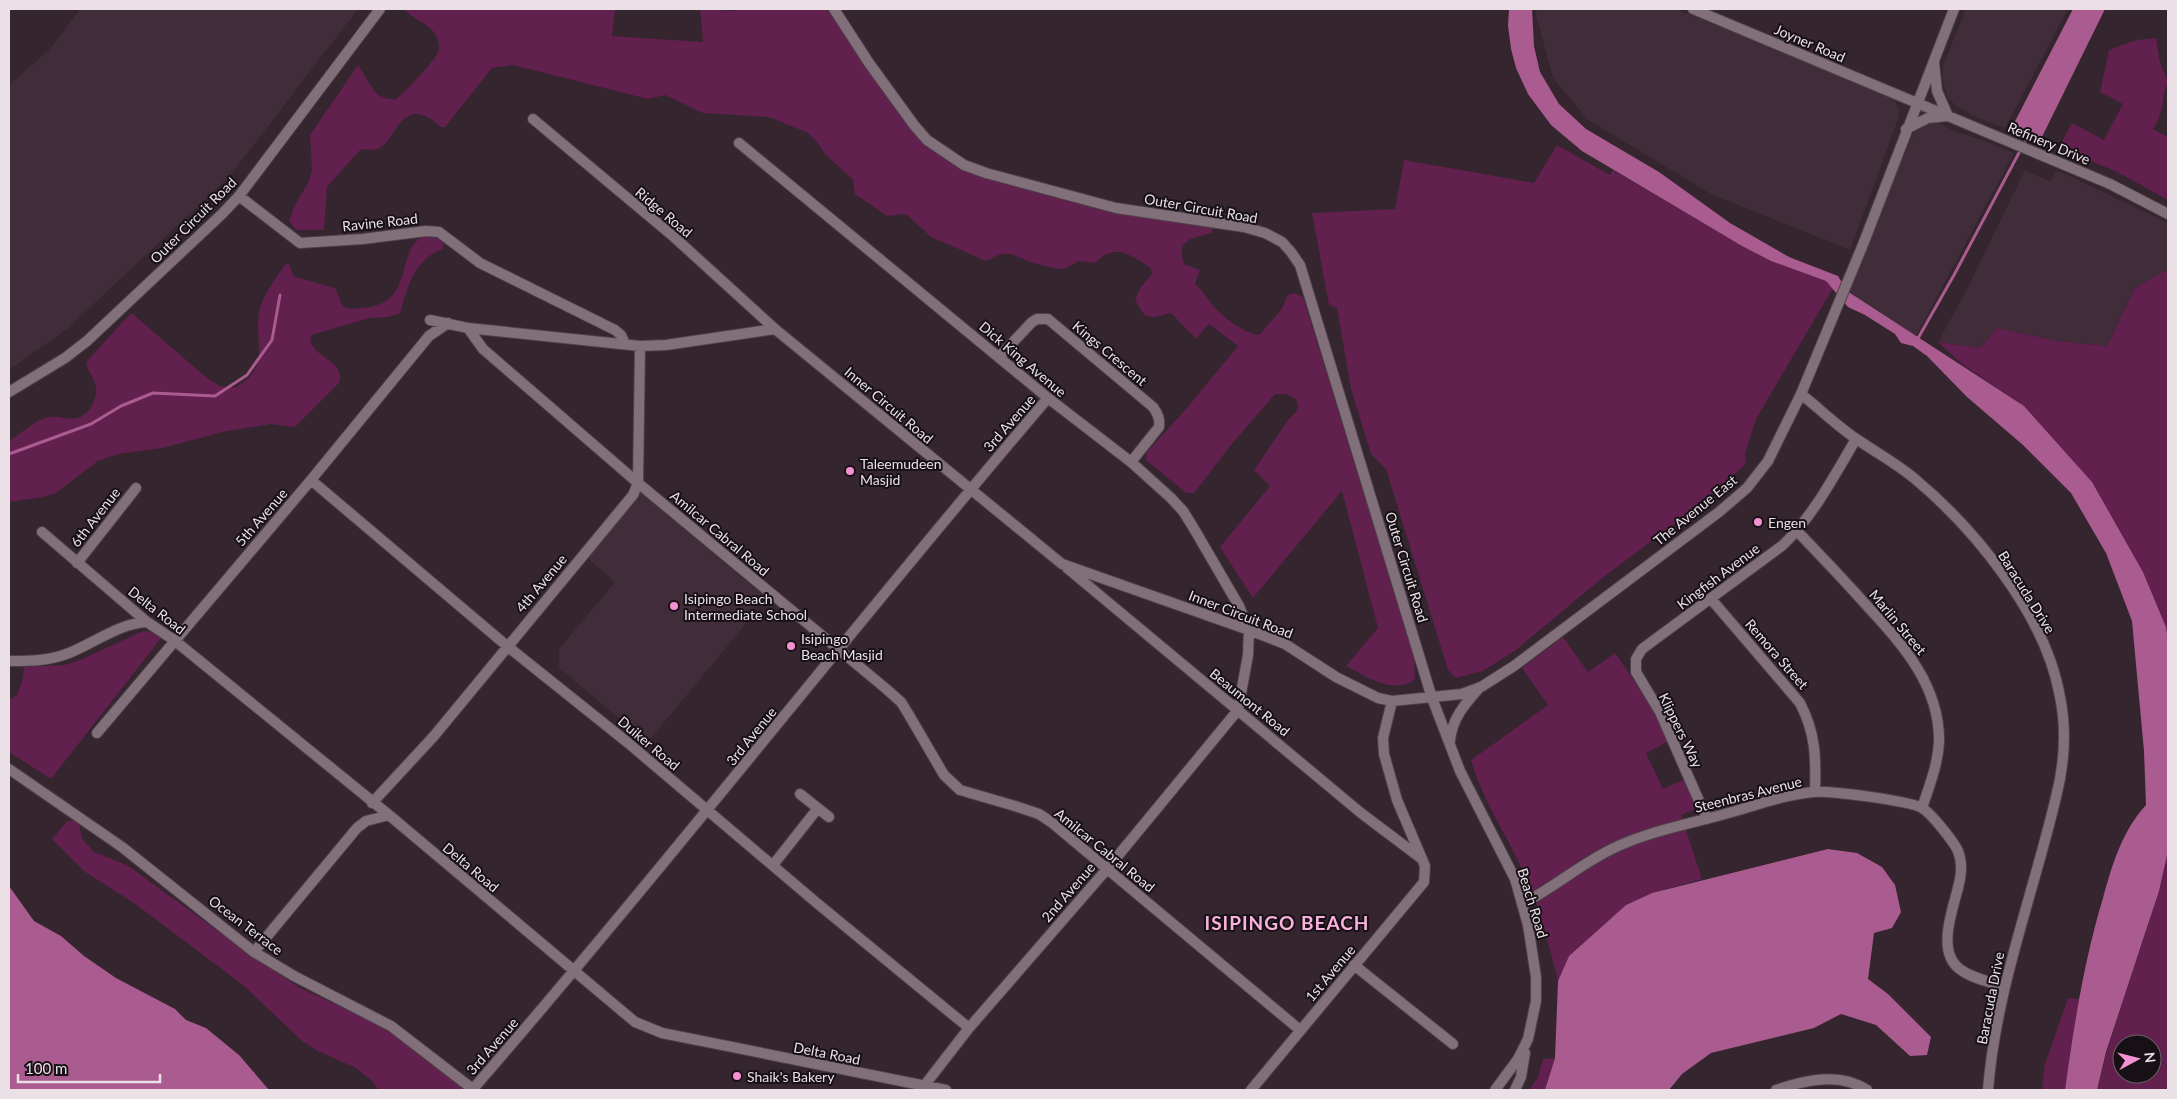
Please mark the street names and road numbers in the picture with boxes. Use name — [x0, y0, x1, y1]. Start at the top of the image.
street label: Joyner Road — [1772, 20, 1848, 66]
street label: Refinery Drive — [2005, 118, 2093, 168]
street label: Outer Circuit Road — [146, 173, 240, 267]
street label: Ridge Road — [632, 183, 696, 241]
street label: Outer Circuit Road — [1143, 190, 1259, 226]
street label: Ravine Road — [341, 210, 419, 234]
street label: Kings Crescent — [1069, 317, 1151, 389]
street label: Dick King Avenue — [976, 318, 1070, 400]
street label: Inner Circuit Road — [841, 363, 937, 447]
street label: 3rd Avenue — [980, 391, 1038, 455]
street label: The Avenue East — [1650, 471, 1740, 549]
street label: 6th Avenue — [67, 484, 123, 550]
street label: 5th Avenue — [231, 485, 291, 549]
street label: Amilcar Cabral Road — [667, 487, 773, 579]
street label: Outer Circuit Road — [1382, 510, 1432, 624]
street label: Kingfish Avenue — [1673, 539, 1763, 613]
street label: Baracuda Drive — [1995, 548, 2059, 636]
street label: 4th Avenue — [512, 551, 570, 615]
street label: Delta Road — [125, 582, 189, 638]
street label: Inner Circuit Road — [1186, 586, 1296, 642]
street label: Marlin Street — [1866, 586, 1930, 658]
street label: Remora Street — [1742, 615, 1812, 693]
street label: Beaumont Road — [1207, 665, 1293, 739]
street label: Klippers Way — [1656, 690, 1707, 771]
street label: 3rd Avenue — [722, 703, 780, 769]
street label: Duiker Road — [615, 712, 683, 774]
street label: Steenbras Avenue — [1692, 772, 1804, 816]
street label: Amilcar Cabral Road — [1052, 804, 1158, 896]
street label: Delta Road — [440, 839, 502, 895]
street label: 2nd Avenue — [1038, 859, 1098, 925]
street label: Beach Road — [1514, 866, 1552, 940]
street label: Ocean Terrace — [206, 892, 286, 958]
street label: 1st Avenue — [1301, 941, 1359, 1005]
street label: Baracuda Drive — [1973, 950, 2007, 1046]
street label: 3rd Avenue — [463, 1014, 521, 1078]
street label: Delta Road — [792, 1038, 862, 1068]

